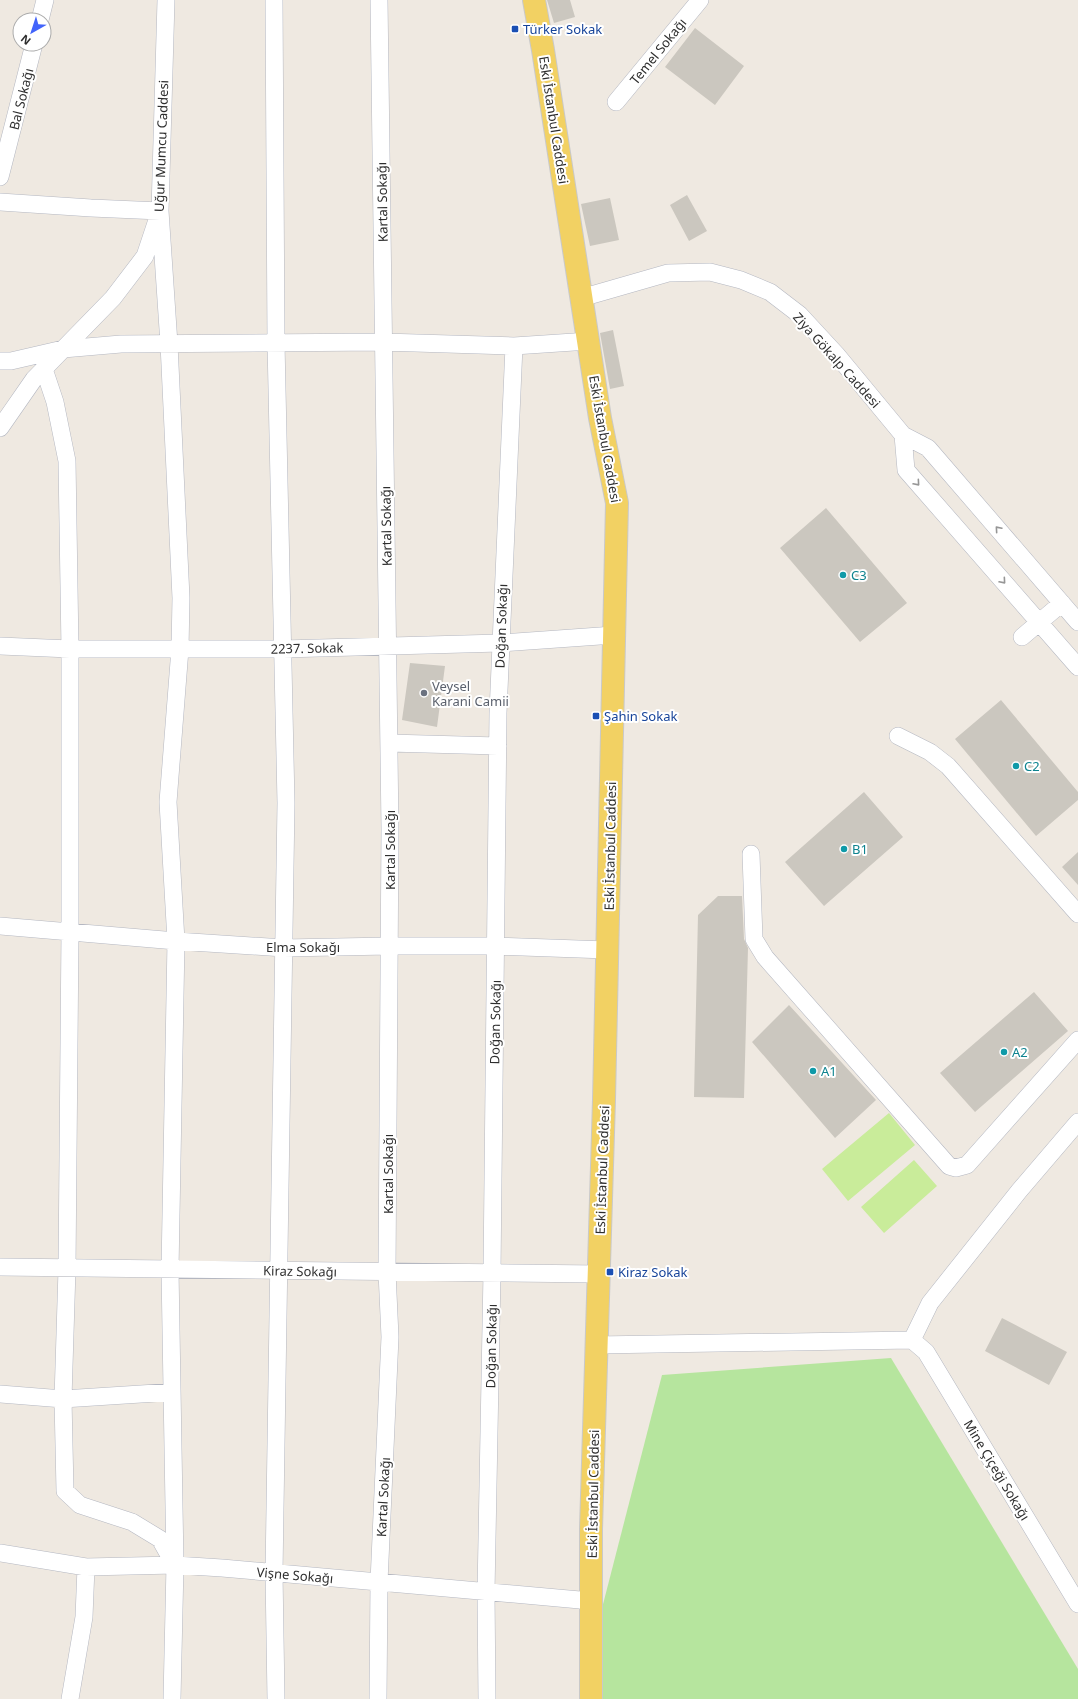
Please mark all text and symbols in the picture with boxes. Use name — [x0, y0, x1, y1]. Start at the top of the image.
north arrow — [12, 12, 52, 52]
street label: Temel Sokağı — [626, 14, 690, 88]
place label: Türker Sokak — [523, 20, 602, 38]
marker: Türker Sokak — [510, 24, 520, 34]
text: N — [17, 32, 34, 49]
street label: Eski İstanbul Caddesi — [535, 55, 573, 185]
street label: Bal Sokağı — [5, 66, 37, 132]
street label: Uğur Mumcu Caddesi — [150, 80, 172, 212]
street label: Kartal Sokağı — [372, 162, 392, 242]
street label: Ziya Gökalp Caddesi — [789, 308, 885, 412]
street label: Eski İstanbul Caddesi — [585, 374, 625, 504]
one-way arrow — [913, 479, 920, 486]
street label: Kartal Sokağı — [376, 486, 396, 566]
one-way arrow — [995, 526, 1002, 533]
place label: C3 — [851, 566, 867, 584]
marker: C3 — [838, 570, 848, 580]
one-way arrow — [999, 576, 1006, 584]
street label: Doğan Sokağı — [491, 583, 511, 669]
street label: 2237. Sokak — [270, 638, 344, 658]
place label: Veysel Karani Camii — [432, 677, 509, 710]
marker: Veysel Karani Camii — [419, 688, 429, 698]
place label: Şahin Sokak — [604, 707, 677, 725]
marker: Şahin Sokak — [591, 711, 601, 721]
place label: C2 — [1024, 757, 1040, 775]
marker: C2 — [1011, 761, 1021, 771]
street label: Eski İstanbul Caddesi — [600, 781, 620, 911]
street label: Kartal Sokağı — [381, 810, 399, 890]
place label: B1 — [852, 840, 868, 858]
marker: B1 — [839, 844, 849, 854]
street label: Elma Sokağı — [266, 938, 340, 956]
street label: Doğan Sokağı — [485, 980, 505, 1064]
place label: A2 — [1012, 1043, 1028, 1061]
marker: A2 — [999, 1047, 1009, 1057]
place label: A1 — [821, 1062, 837, 1080]
marker: A1 — [808, 1066, 818, 1076]
street label: Eski İstanbul Caddesi — [591, 1105, 613, 1235]
street label: Kartal Sokağı — [379, 1134, 397, 1214]
street label: Kiraz Sokağı — [263, 1261, 337, 1281]
place label: Kiraz Sokak — [618, 1263, 688, 1281]
marker: Kiraz Sokak — [605, 1267, 615, 1277]
street label: Doğan Sokağı — [481, 1304, 501, 1388]
street label: Mine Çiçeği Sokağı — [960, 1416, 1034, 1524]
street label: Eski İstanbul Caddesi — [583, 1429, 603, 1559]
street label: Kartal Sokağı — [372, 1457, 394, 1537]
street label: Vişne Sokağı — [256, 1563, 334, 1587]

